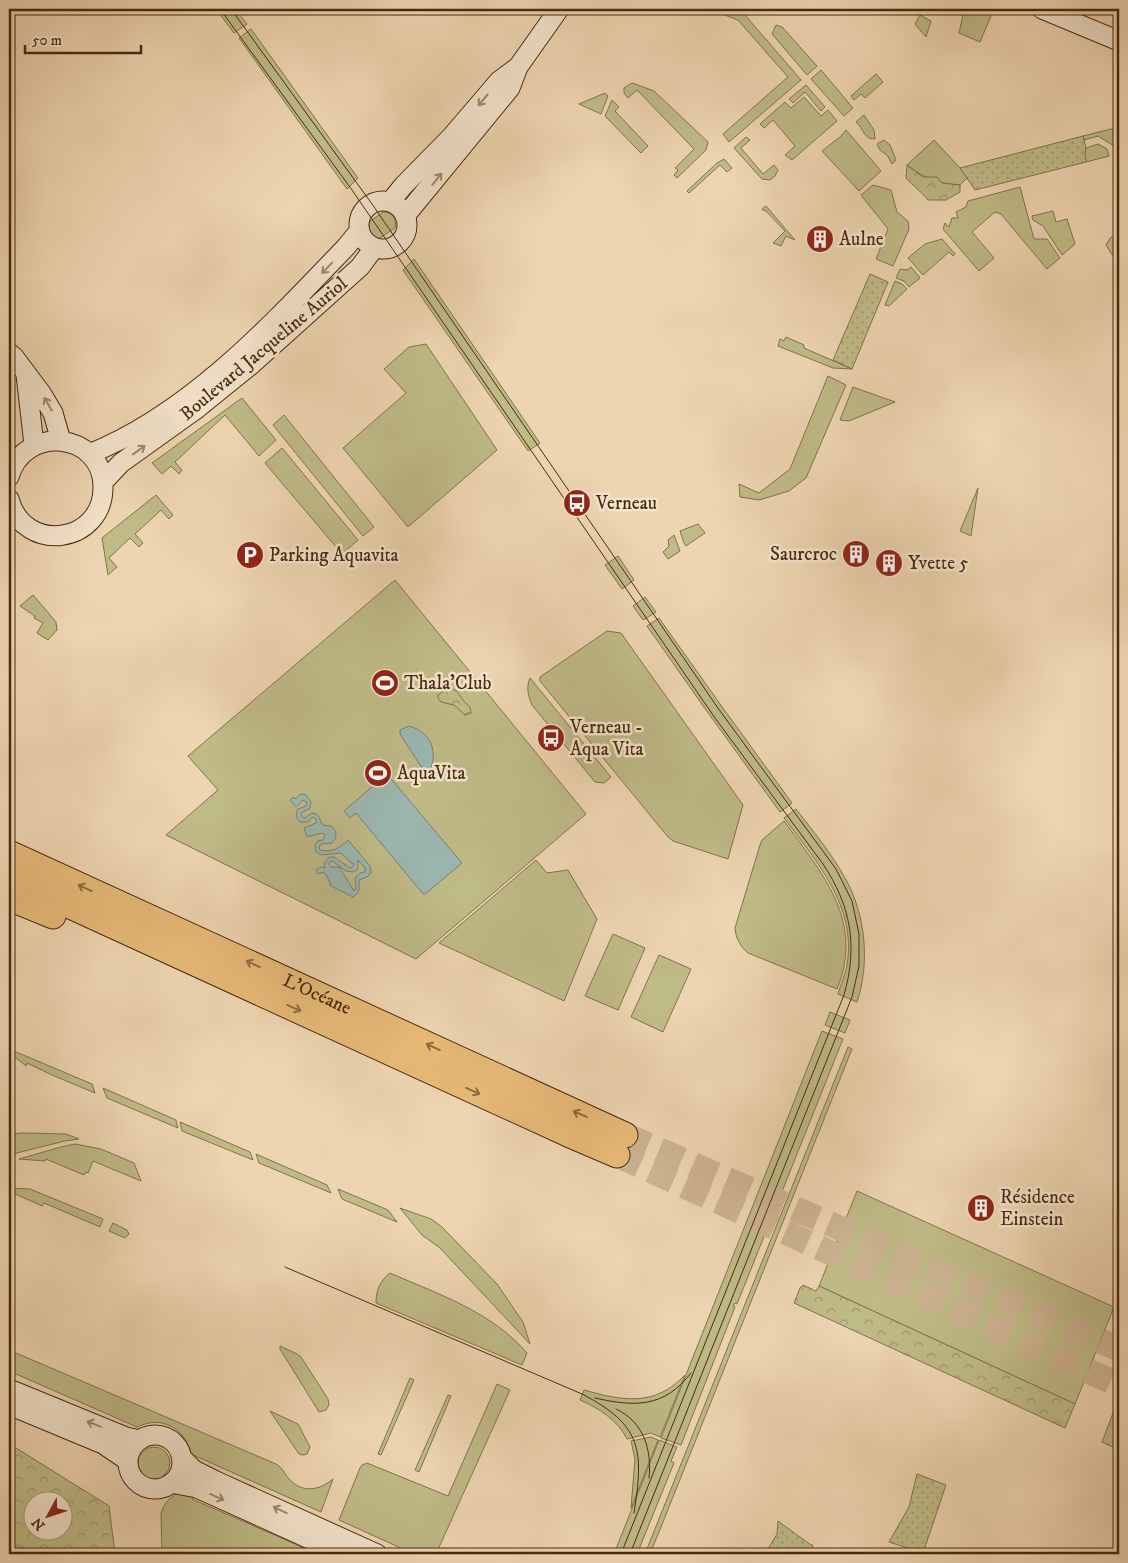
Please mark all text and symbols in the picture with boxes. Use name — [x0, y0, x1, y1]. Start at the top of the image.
scale bar — [25, 22, 141, 54]
text: 50 m — [32, 31, 62, 50]
one-way arrow — [478, 93, 489, 106]
one-way arrow — [431, 173, 442, 186]
building icon: Aulne — [805, 224, 835, 254]
place label: Aulne — [839, 228, 884, 251]
one-way arrow — [321, 261, 333, 273]
street label: Boulevard Jacqueline Auriol — [176, 272, 353, 427]
one-way arrow — [42, 398, 52, 412]
one-way arrow — [132, 445, 146, 455]
bus stop icon: Verneau — [562, 488, 592, 518]
place label: Verneau — [595, 492, 657, 515]
building icon: Saurcroc — [841, 539, 871, 569]
parking icon: Parking Aquavita — [235, 540, 265, 570]
place label: Saurcroc — [770, 543, 837, 566]
place label: Parking Aquavita — [269, 544, 399, 568]
building icon: Yvette 5 — [874, 548, 904, 578]
place label: Yvette 5 — [908, 552, 969, 575]
sports icon: Thala'Club — [370, 668, 400, 698]
place label: Thala'Club — [404, 672, 491, 695]
place label: Verneau - Aqua Vita — [569, 716, 644, 762]
bus stop icon: Verneau - Aqua Vita — [536, 723, 566, 753]
sports icon: AquaVita — [363, 758, 393, 788]
place label: AquaVita — [397, 762, 466, 786]
one-way arrow — [78, 882, 93, 892]
one-way arrow — [246, 959, 261, 969]
street label: L’Océane — [280, 969, 355, 1020]
one-way arrow — [286, 1004, 301, 1013]
one-way arrow — [426, 1041, 441, 1051]
one-way arrow — [465, 1086, 480, 1096]
one-way arrow — [573, 1109, 588, 1119]
place label: Résidence Einstein — [1000, 1186, 1075, 1231]
building icon: Résidence Einstein — [966, 1193, 996, 1223]
one-way arrow — [87, 1419, 102, 1428]
north arrow — [22, 1490, 72, 1540]
one-way arrow — [209, 1493, 224, 1503]
one-way arrow — [272, 1505, 287, 1515]
text: N — [28, 1513, 49, 1534]

